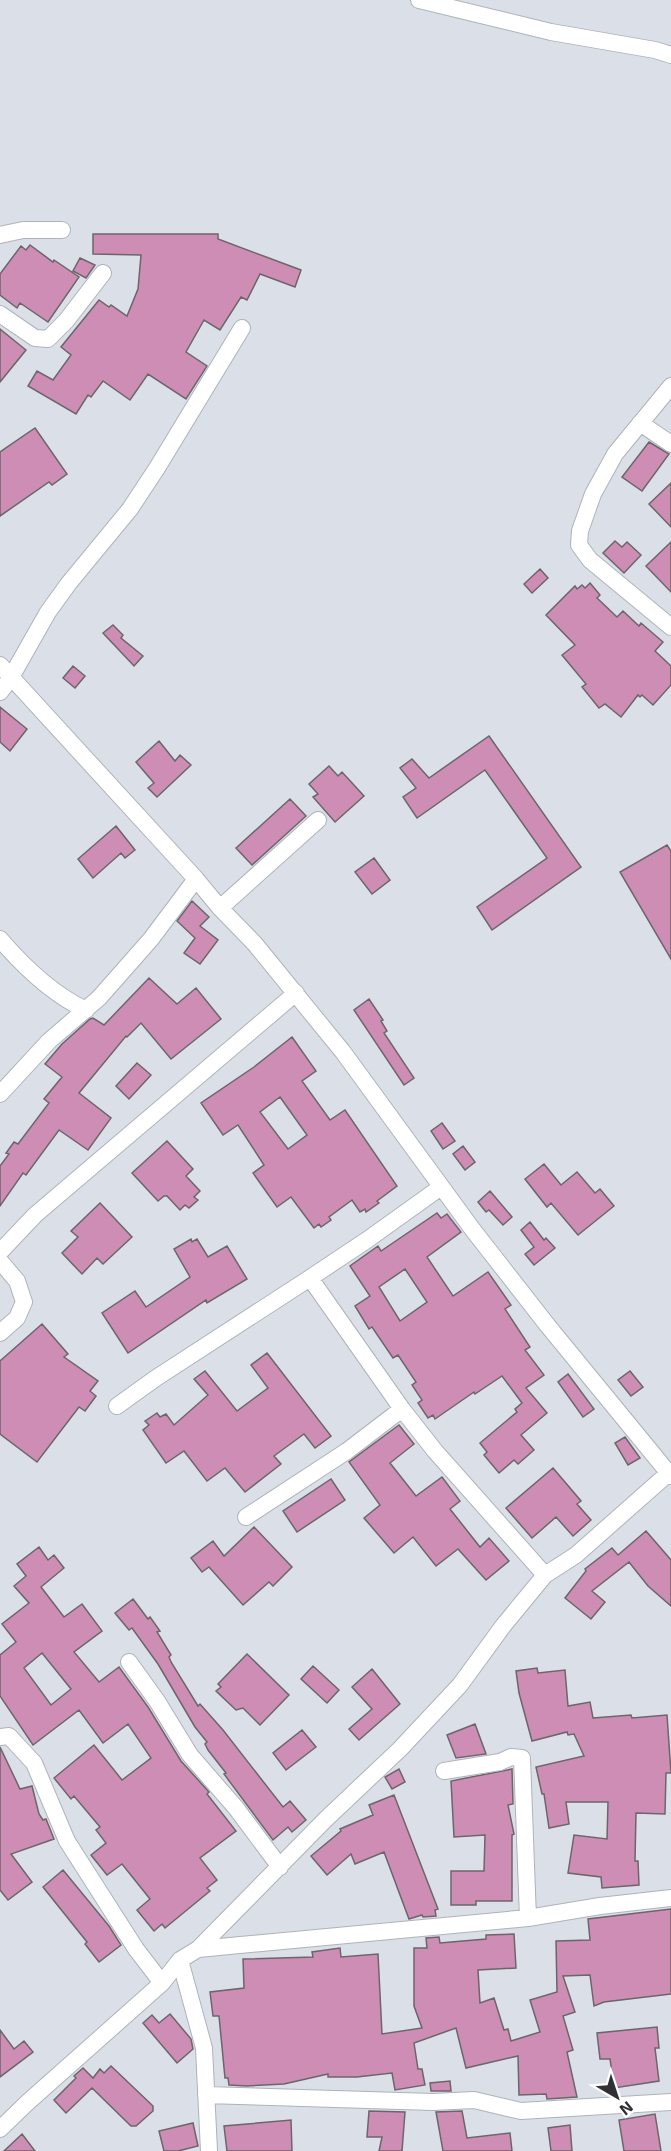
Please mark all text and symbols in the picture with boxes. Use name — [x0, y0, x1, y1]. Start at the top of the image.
north arrow — [587, 2067, 647, 2127]
text: N — [616, 2098, 637, 2120]

